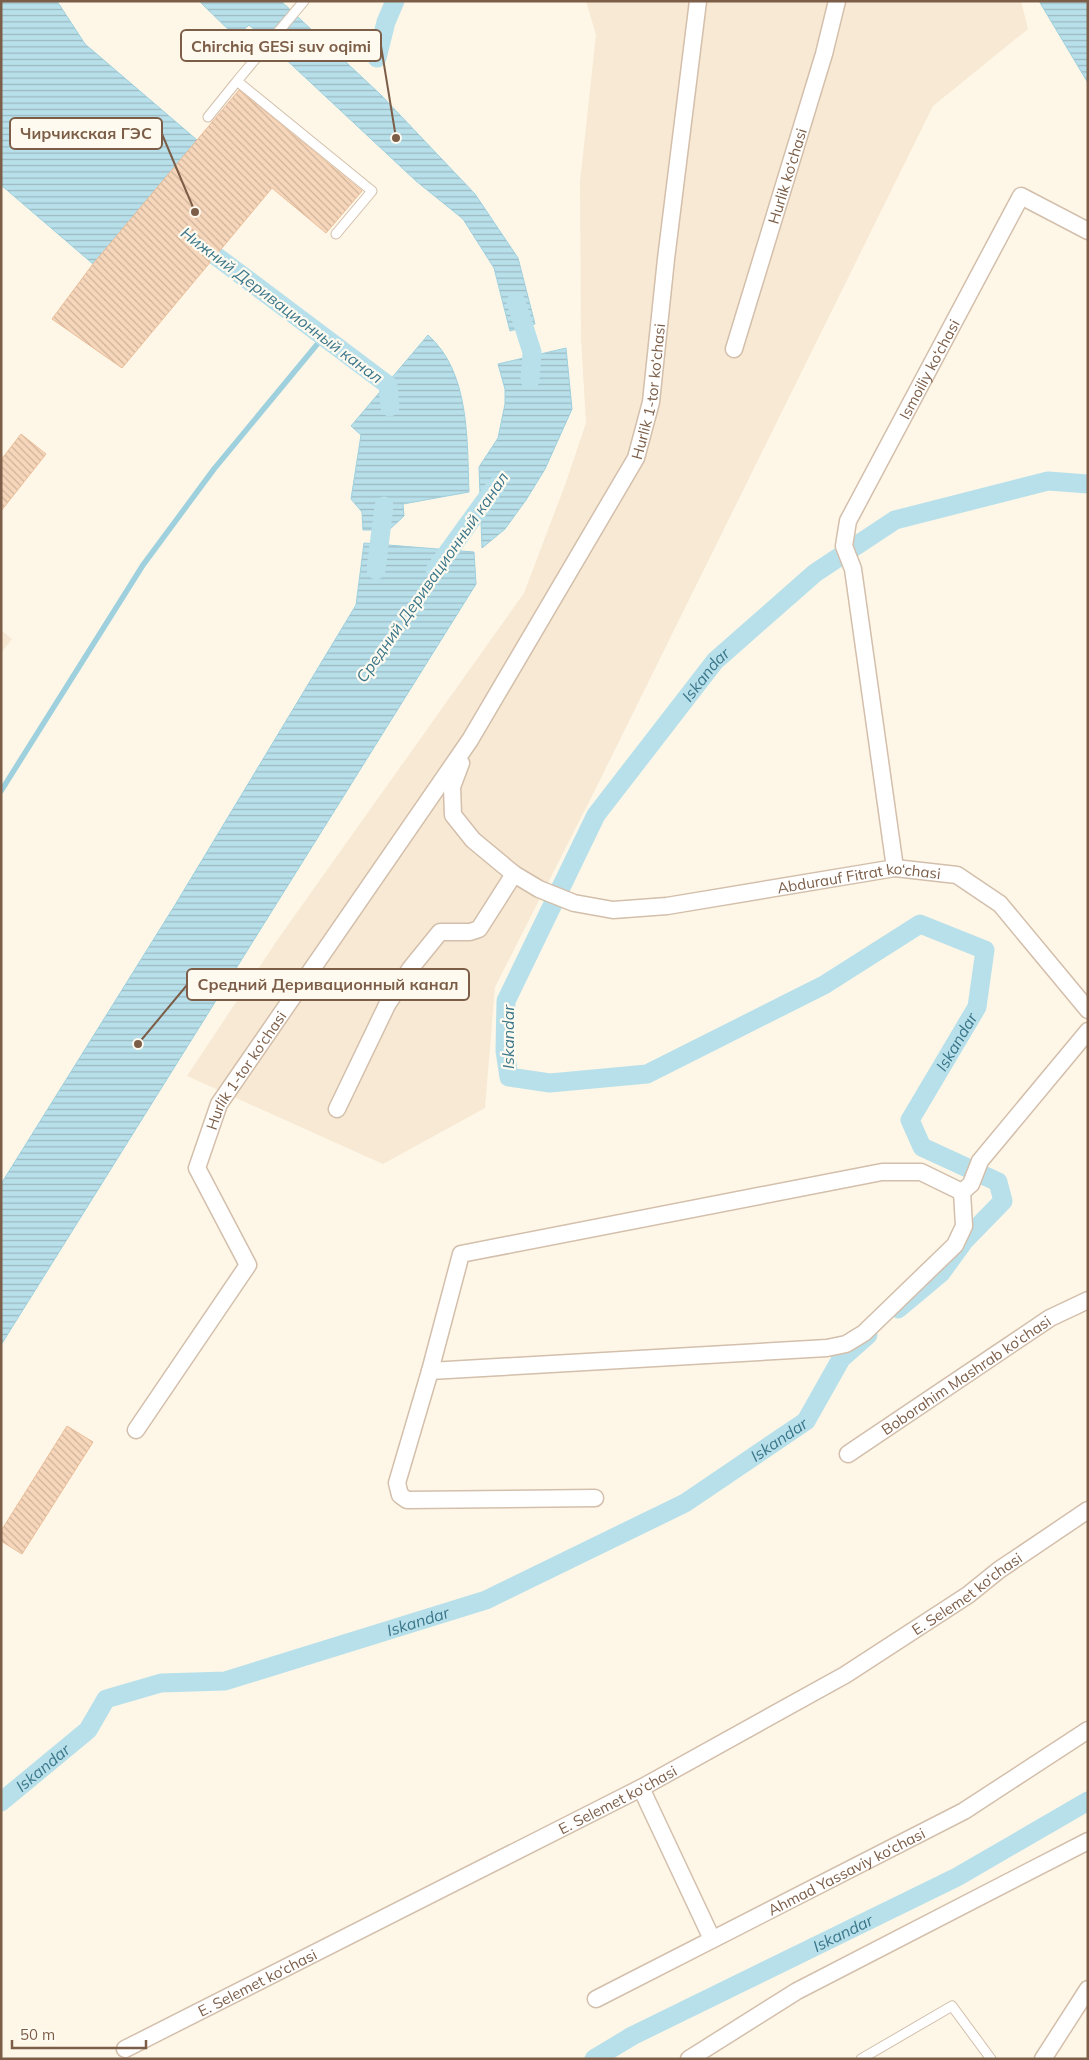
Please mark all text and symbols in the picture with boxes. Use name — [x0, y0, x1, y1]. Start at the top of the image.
callout: Chirchiq GESi suv oqimi — [181, 30, 381, 61]
text: Chirchiq GESi suv oqimi — [191, 36, 371, 56]
callout: Чирчикская ГЭС — [10, 118, 162, 149]
text: Чирчикская ГЭС — [20, 123, 152, 143]
street label: Hurlik ko‘chasi — [763, 126, 810, 226]
water label: Нижний Деривационный канал — [177, 223, 387, 387]
street label: Ismoiliy ko‘chasi — [895, 316, 963, 422]
street label: Hurlik 1-tor ko‘chasi — [627, 323, 669, 461]
water label: Средний Деривационный канал — [351, 468, 513, 686]
water label: Iskandar — [677, 642, 734, 706]
street label: Abdurauf Fitrat ko‘chasi — [776, 858, 942, 897]
callout: Средний Деривационный канал — [187, 969, 469, 1000]
text: Средний Деривационный канал — [197, 974, 459, 994]
water label: Iskandar — [498, 1004, 518, 1069]
street label: Hurlik 1-tor ko‘chasi — [201, 1007, 290, 1132]
water label: Iskandar — [931, 1008, 982, 1075]
street label: Boborahim Mashrab ko‘chasi — [877, 1311, 1054, 1439]
water label: Iskandar — [747, 1412, 812, 1466]
street label: E. Selemet ko‘chasi — [908, 1548, 1025, 1639]
water label: Iskandar — [384, 1602, 453, 1640]
water label: Iskandar — [11, 1739, 75, 1796]
street label: E. Selemet ko‘chasi — [555, 1761, 680, 1838]
street label: Ahmad Yassaviy ko‘chasi — [764, 1823, 928, 1919]
water label: Iskandar — [809, 1909, 877, 1956]
street label: E. Selemet ko‘chasi — [194, 1944, 320, 2020]
scale bar — [12, 2018, 146, 2050]
text: 50 m — [20, 2025, 55, 2044]

